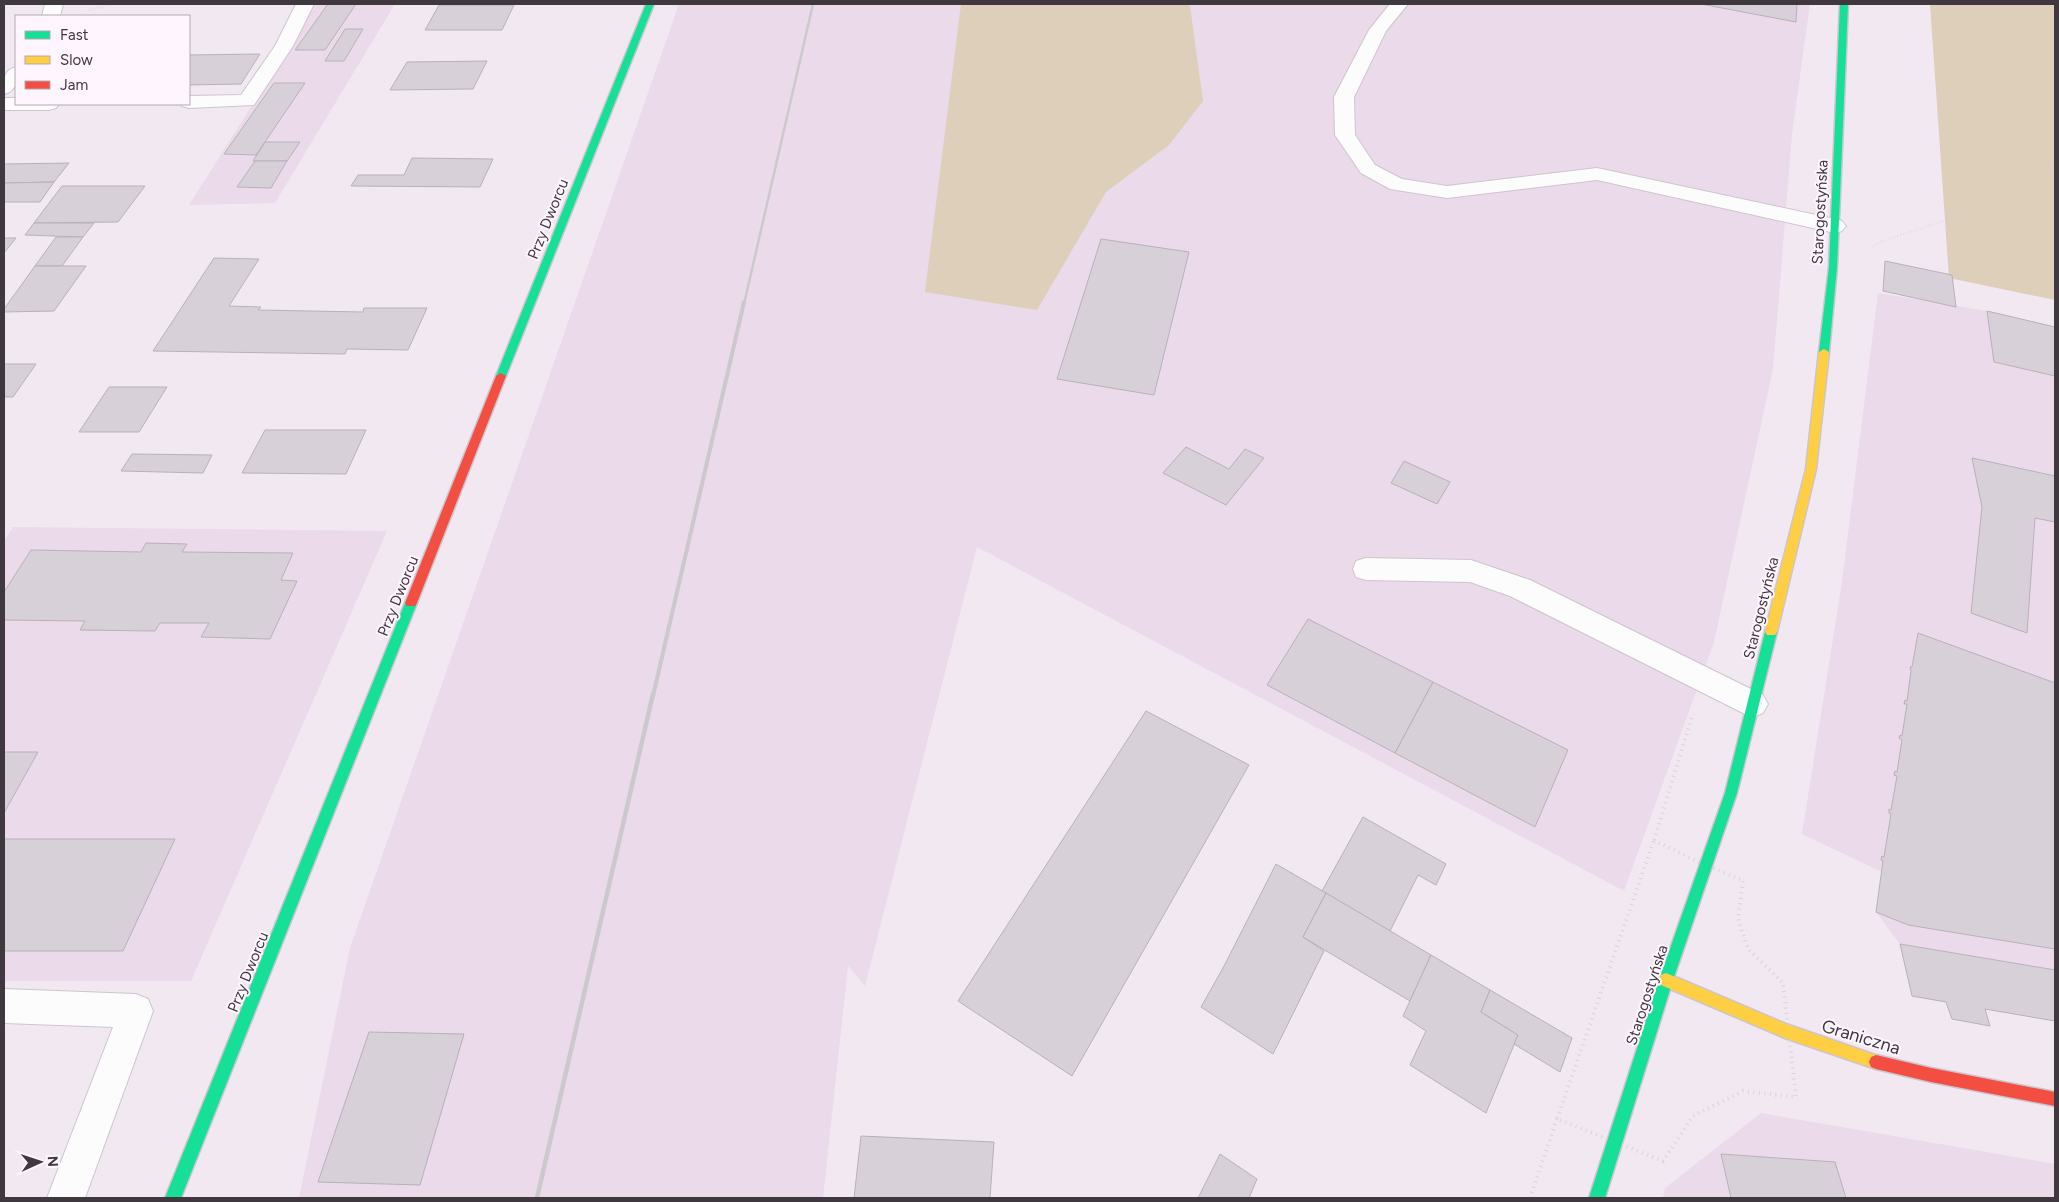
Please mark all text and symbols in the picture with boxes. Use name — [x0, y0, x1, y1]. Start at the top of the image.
legend — [15, 15, 190, 105]
text: Fast — [60, 26, 89, 44]
text: Slow — [60, 51, 93, 69]
text: Jam — [60, 76, 88, 94]
street label: Starogostyńska — [1808, 159, 1832, 265]
street label: Przy Dworcu — [524, 176, 572, 262]
street label: Przy Dworcu — [374, 553, 422, 639]
street label: Starogostyńska — [1740, 555, 1782, 661]
street label: Przy Dworcu — [224, 929, 272, 1015]
street label: Starogostyńska — [1622, 943, 1672, 1047]
street label: Graniczna — [1819, 1015, 1903, 1059]
north arrow — [15, 1137, 65, 1187]
text: N — [44, 1155, 61, 1167]

